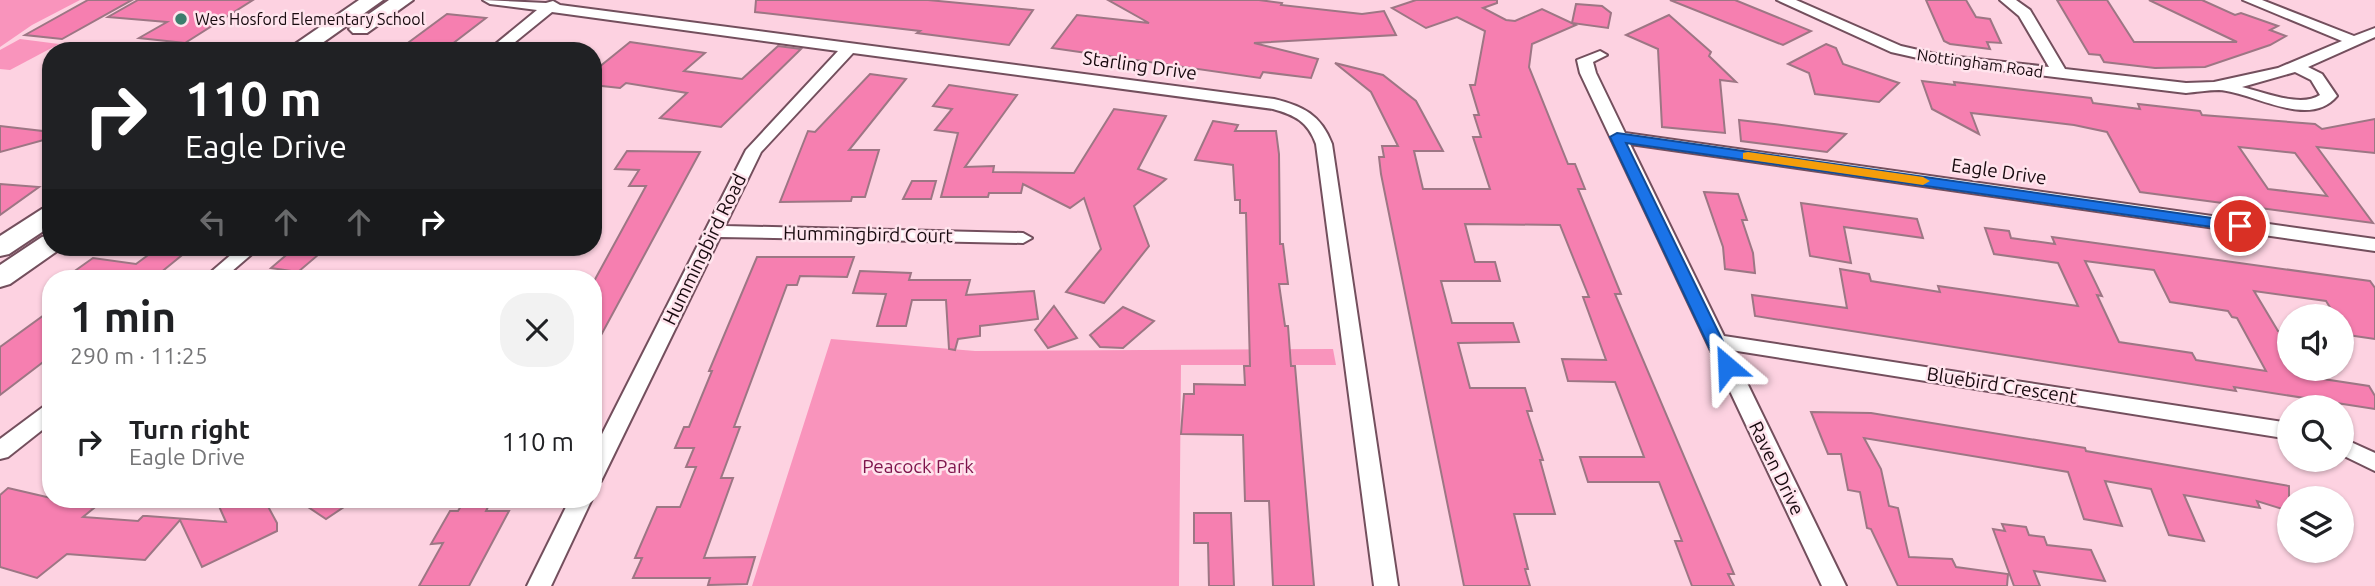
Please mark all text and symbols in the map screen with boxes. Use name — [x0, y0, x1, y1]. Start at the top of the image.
place label: Wes Hosford Elementary School — [195, 10, 425, 28]
marker: Wes Hosford Elementary School — [173, 11, 189, 27]
street label: Nottingham Road — [1916, 45, 2044, 81]
street label: Starling Drive — [1082, 46, 1198, 84]
icon: right — [70, 70, 161, 161]
text: 110 m — [185, 70, 322, 125]
text: Eagle Drive — [185, 128, 347, 164]
street label: Eagle Drive — [1950, 153, 2048, 189]
street label: Hummingbird Road — [658, 170, 750, 328]
pin — [2210, 196, 2270, 256]
icon: left — [194, 203, 232, 241]
icon: ahead — [267, 203, 305, 241]
icon: ahead — [340, 203, 378, 241]
icon: right — [413, 203, 451, 241]
icon: arrive — [2221, 207, 2259, 245]
street label: Hummingbird Court — [783, 222, 954, 246]
text: 1 min — [70, 293, 176, 340]
button: close — [500, 293, 574, 367]
map controls — [2277, 304, 2354, 563]
button: sound — [2277, 304, 2354, 381]
position arrow — [1690, 329, 1764, 403]
text: 290 m · 11:25 — [70, 343, 208, 368]
street label: Bluebird Crescent — [1925, 362, 2079, 408]
button: search — [2277, 395, 2354, 472]
text: Turn right — [129, 415, 250, 444]
street label: Raven Drive — [1745, 418, 1809, 518]
icon: right — [70, 423, 108, 461]
text: 110 m — [502, 427, 574, 456]
text: Eagle Drive — [129, 444, 245, 469]
park label: Peacock Park — [862, 455, 974, 477]
button: layers — [2277, 486, 2354, 563]

